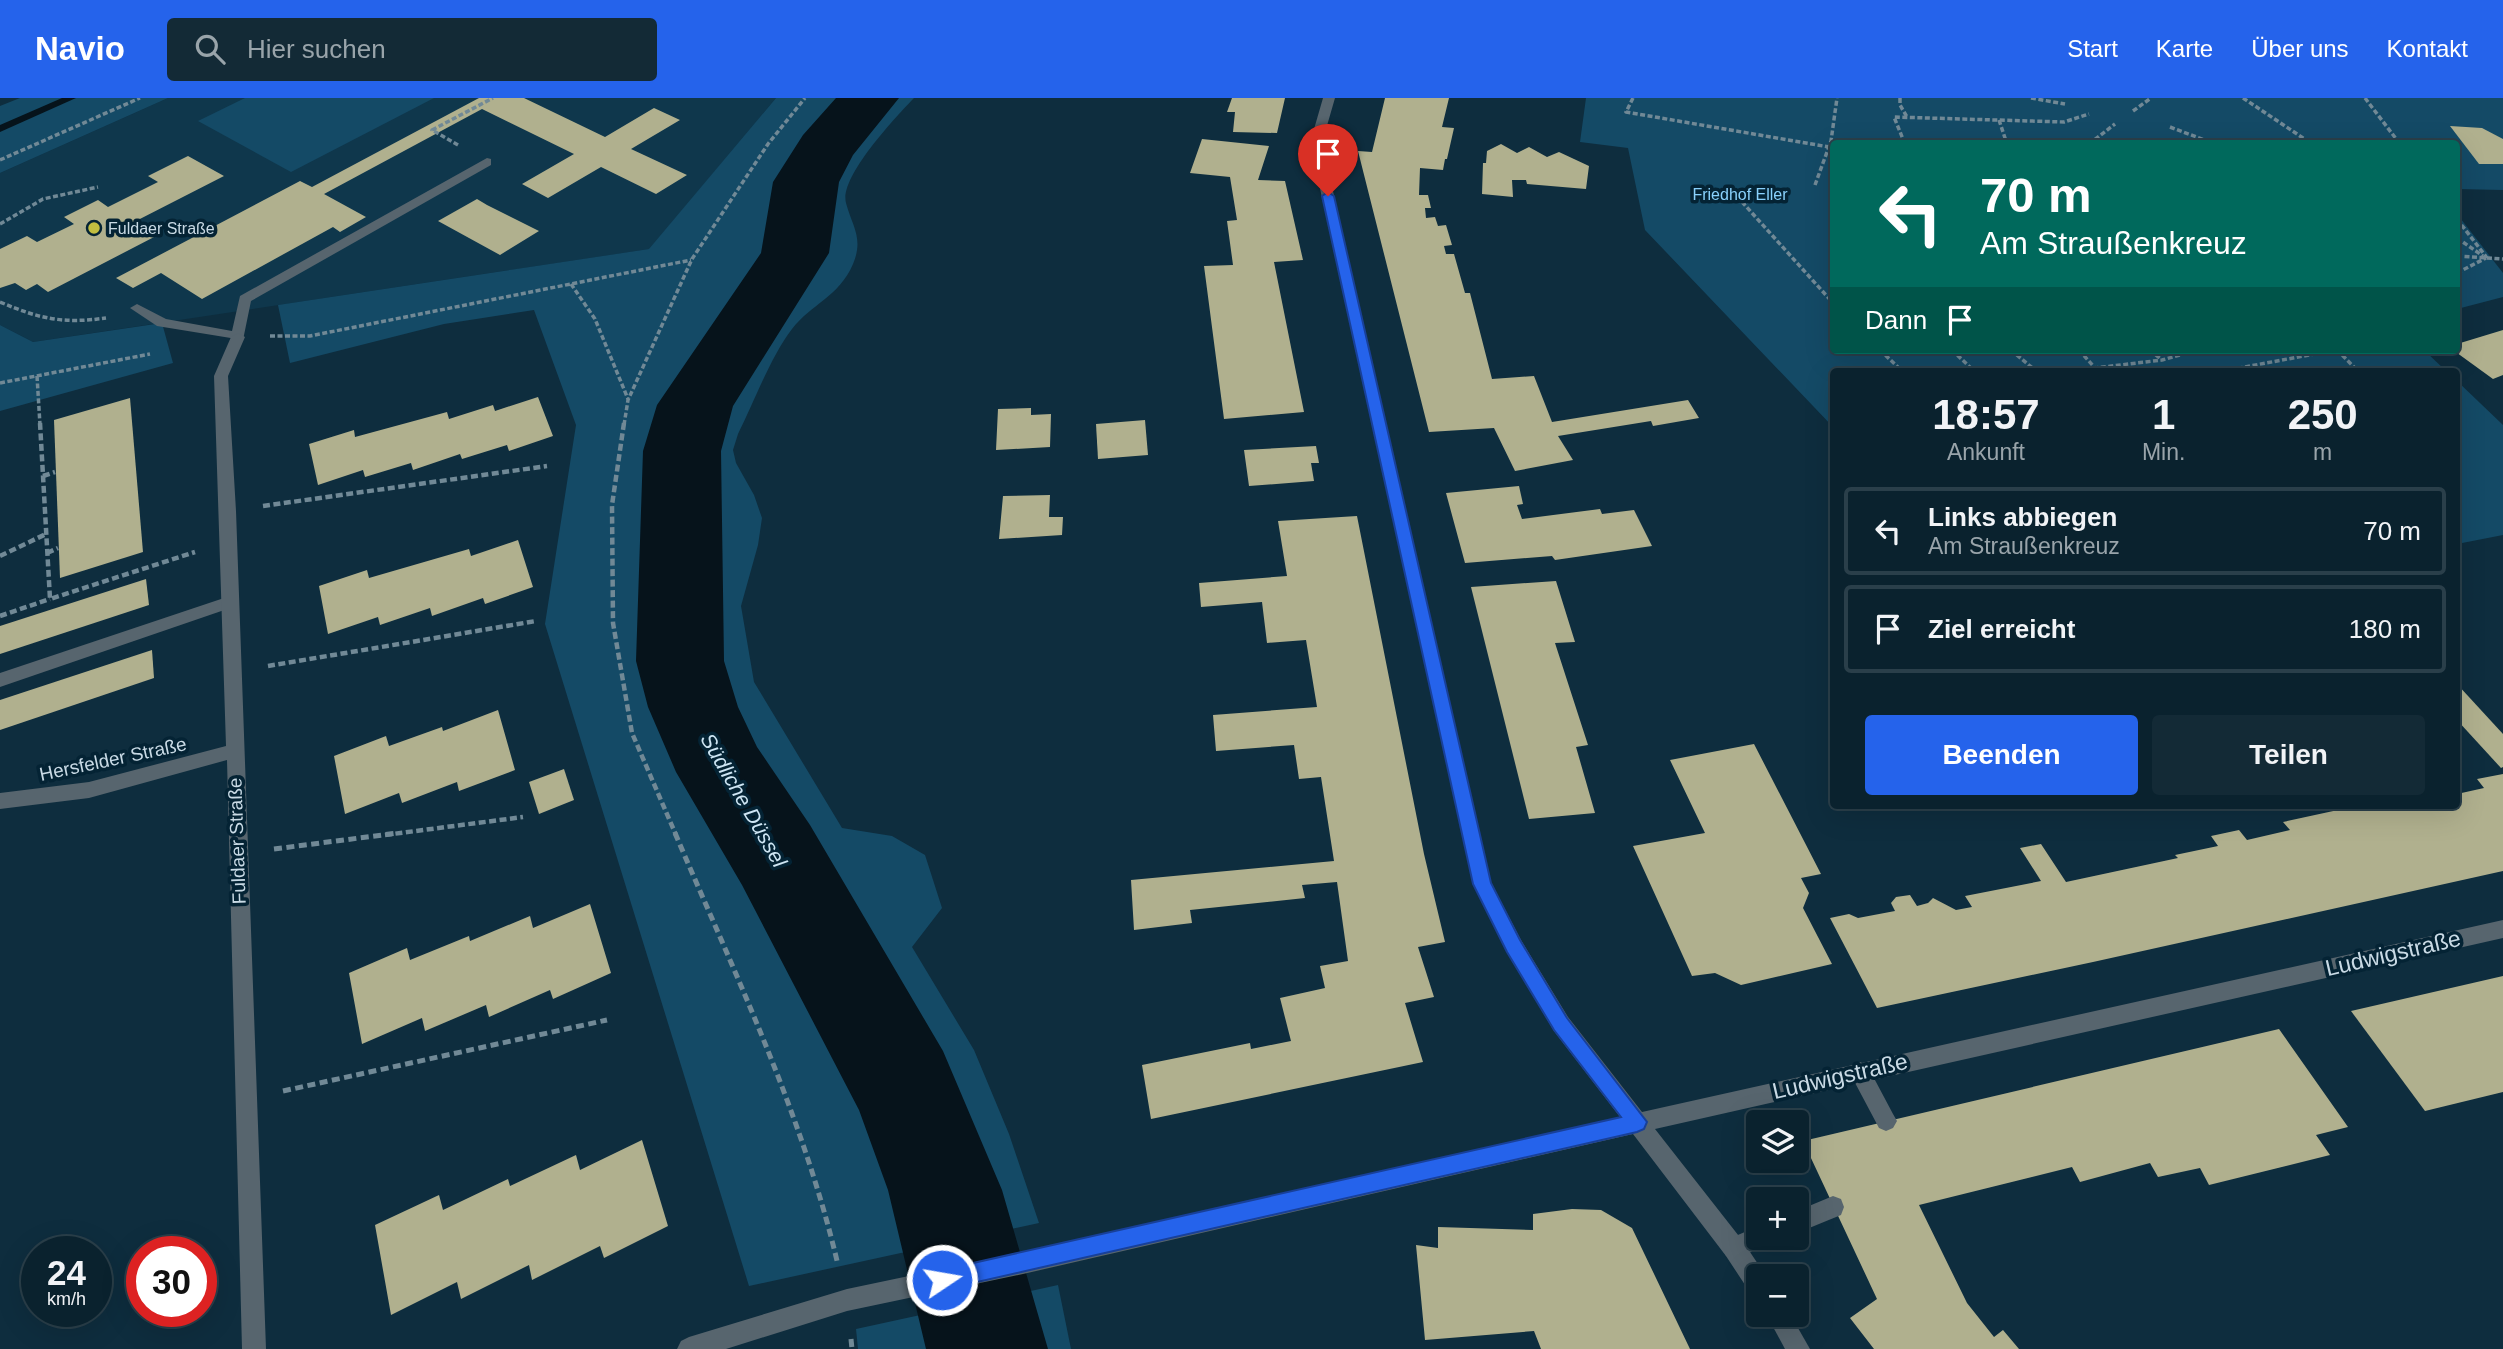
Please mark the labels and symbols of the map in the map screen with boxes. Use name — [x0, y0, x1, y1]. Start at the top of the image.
pin — [1298, 124, 1358, 196]
park label: Friedhof Eller — [1692, 186, 1788, 203]
marker: Fuldaer Straße — [86, 220, 102, 236]
place label: Fuldaer Straße — [108, 220, 215, 237]
water label: Südliche Düssel — [696, 729, 792, 872]
street label: Hersfelder Straße — [37, 733, 189, 785]
street label: Fuldaer Straße — [224, 777, 250, 905]
street label: Ludwigstraße — [2323, 925, 2463, 981]
street label: Ludwigstraße — [1770, 1048, 1910, 1104]
speed limit sign: 30 — [126, 1236, 217, 1327]
position arrow — [905, 1243, 979, 1317]

